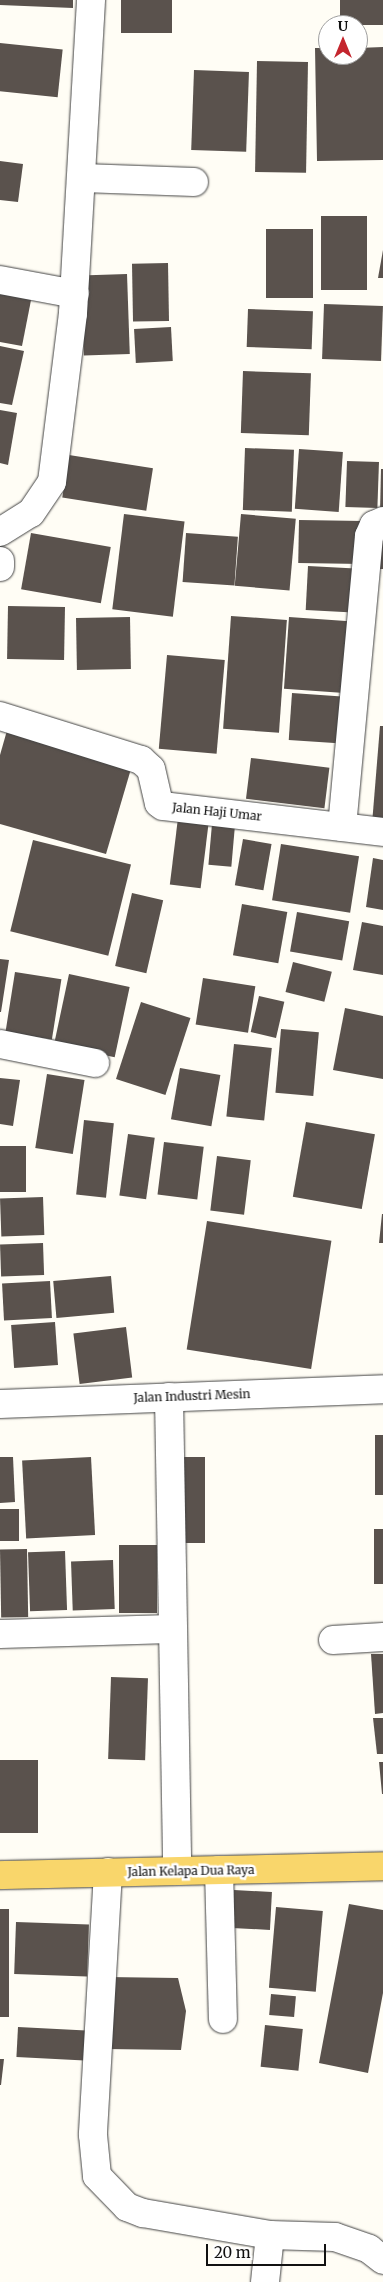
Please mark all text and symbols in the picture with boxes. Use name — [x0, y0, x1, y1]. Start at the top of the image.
north arrow — [318, 15, 368, 65]
text: U — [338, 17, 348, 35]
street label: Jalan Haji Umar — [171, 800, 263, 824]
street label: Jalan Industri Mesin — [133, 1387, 251, 1405]
street label: Jalan Kelapa Dua Raya — [127, 1863, 255, 1879]
scale bar — [208, 2234, 328, 2266]
text: 20 m — [214, 2243, 251, 2262]

